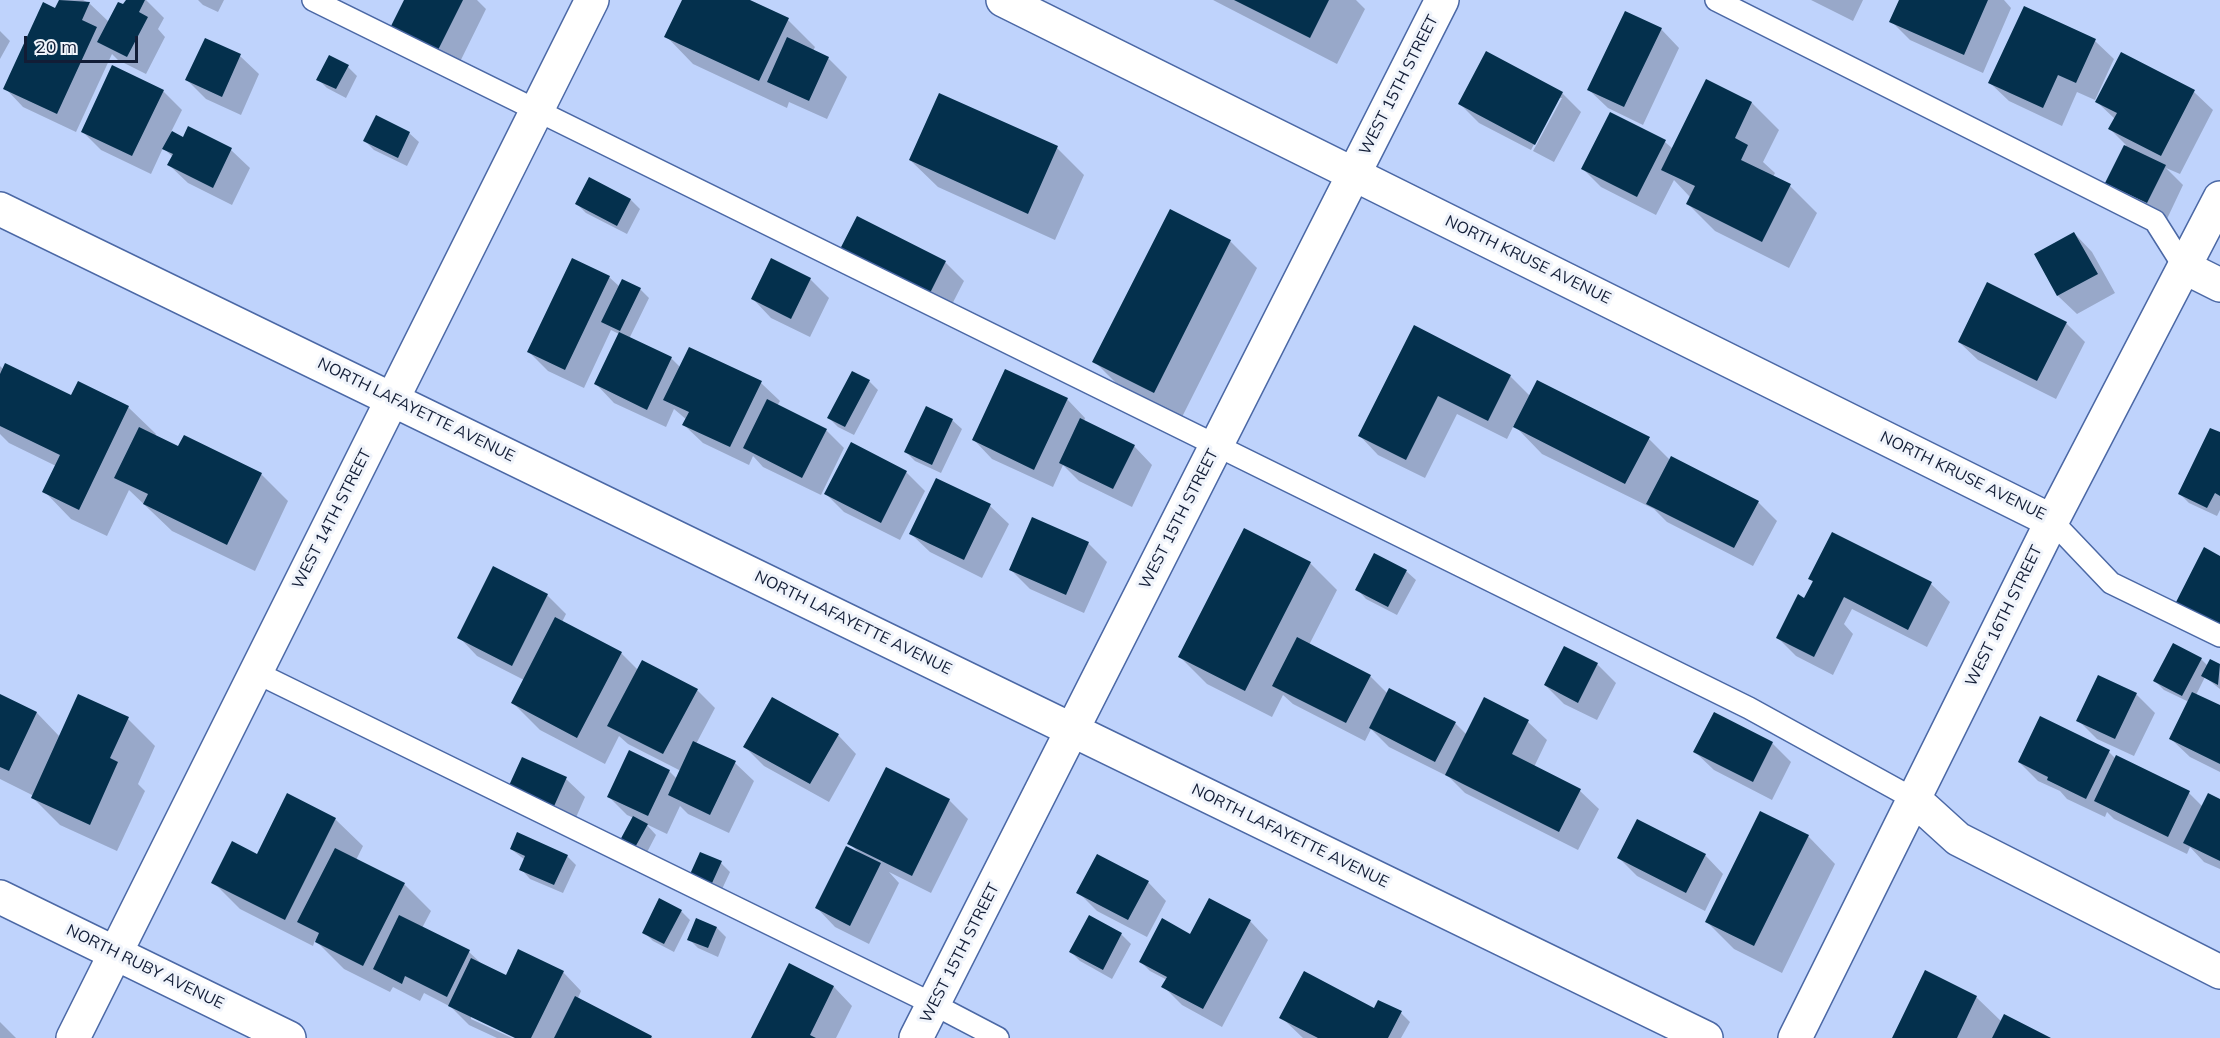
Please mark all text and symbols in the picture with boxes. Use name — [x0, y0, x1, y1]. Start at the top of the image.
street label: WEST 15TH STREET — [1355, 12, 1443, 158]
scale bar — [27, 24, 141, 62]
text: 20 m — [35, 35, 77, 58]
street label: NORTH KRUSE AVENUE — [1442, 211, 1614, 309]
street label: NORTH LAFAYETTE AVENUE — [314, 354, 518, 466]
street label: NORTH KRUSE AVENUE — [1877, 427, 2049, 525]
street label: WEST 14TH STREET — [288, 446, 376, 592]
street label: WEST 15TH STREET — [1135, 446, 1223, 592]
street label: WEST 16TH STREET — [1961, 542, 2047, 690]
street label: NORTH LAFAYETTE AVENUE — [751, 567, 955, 679]
street label: NORTH LAFAYETTE AVENUE — [1188, 780, 1392, 892]
street label: WEST 15TH STREET — [916, 880, 1004, 1026]
street label: NORTH RUBY AVENUE — [63, 920, 227, 1014]

